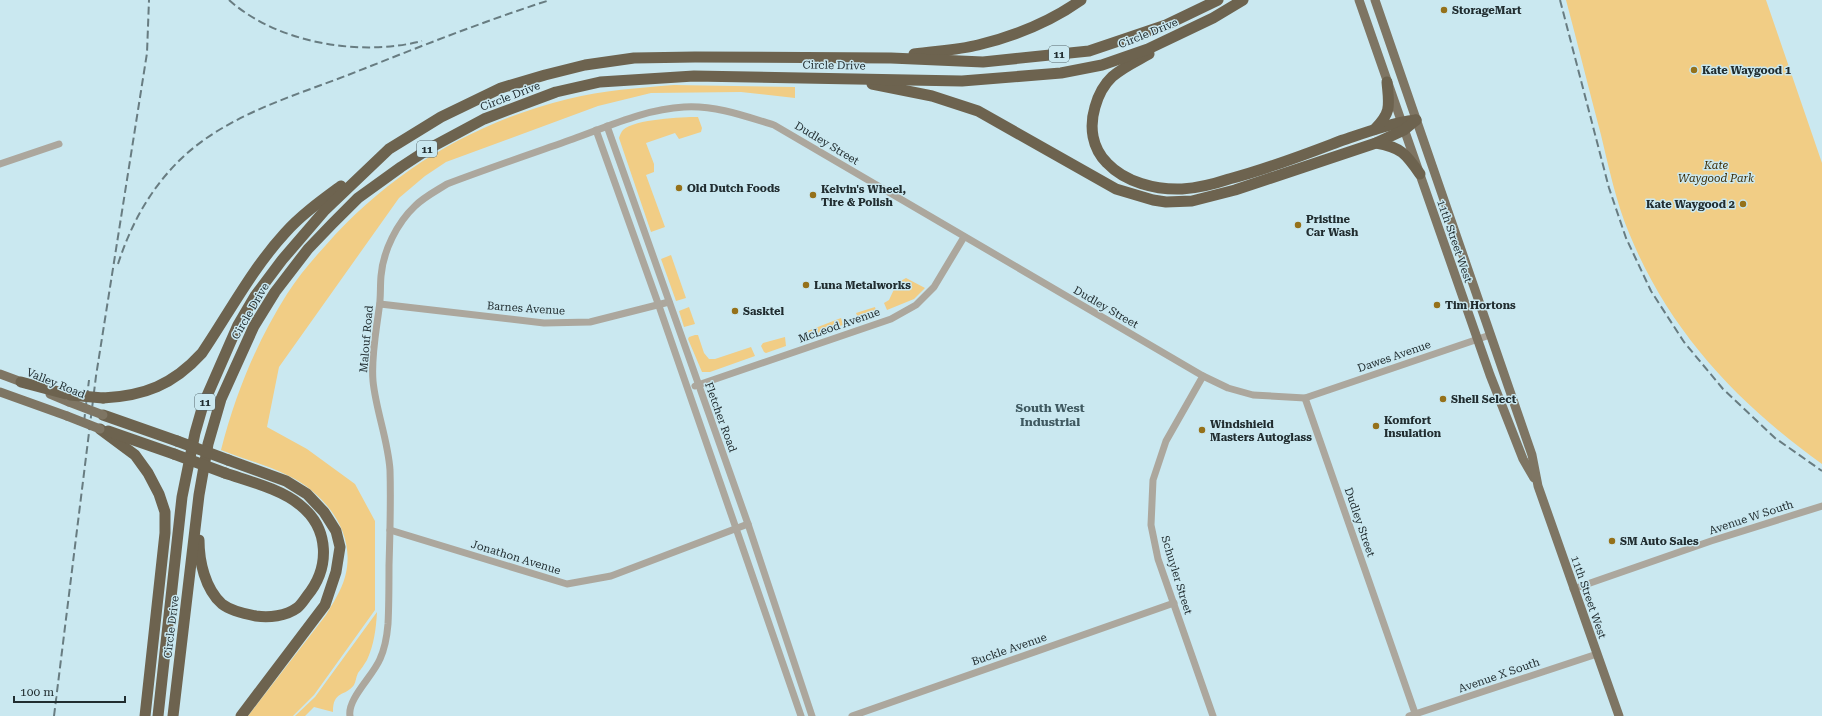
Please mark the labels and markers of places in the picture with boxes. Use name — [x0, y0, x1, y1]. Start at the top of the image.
place label: StorageMart — [1452, 4, 1522, 17]
marker: StorageMart — [1439, 5, 1449, 15]
place label: Kate Waygood 1 — [1702, 64, 1791, 77]
marker: Kate Waygood 1 — [1689, 65, 1699, 75]
place label: Old Dutch Foods — [687, 182, 780, 195]
marker: Old Dutch Foods — [674, 183, 684, 193]
place label: Kelvin's Wheel, Tire & Polish — [821, 183, 906, 209]
marker: Kelvin's Wheel, Tire & Polish — [808, 190, 818, 200]
place label: Kate Waygood 2 — [1646, 198, 1735, 211]
marker: Kate Waygood 2 — [1738, 199, 1748, 209]
place label: Pristine Car Wash — [1306, 213, 1359, 239]
marker: Pristine Car Wash — [1293, 220, 1303, 230]
place label: Luna Metalworks — [814, 279, 911, 292]
marker: Luna Metalworks — [801, 280, 811, 290]
place label: Tim Hortons — [1445, 299, 1516, 312]
marker: Tim Hortons — [1432, 300, 1442, 310]
place label: Sasktel — [743, 305, 784, 318]
marker: Sasktel — [730, 306, 740, 316]
place label: Shell Select — [1451, 393, 1517, 406]
marker: Shell Select — [1438, 394, 1448, 404]
place label: Komfort Insulation — [1384, 414, 1442, 440]
place label: Windshield Masters Autoglass — [1210, 418, 1312, 444]
marker: Komfort Insulation — [1371, 421, 1381, 431]
marker: Windshield Masters Autoglass — [1197, 425, 1207, 435]
place label: SM Auto Sales — [1620, 535, 1699, 548]
marker: SM Auto Sales — [1607, 536, 1617, 546]

